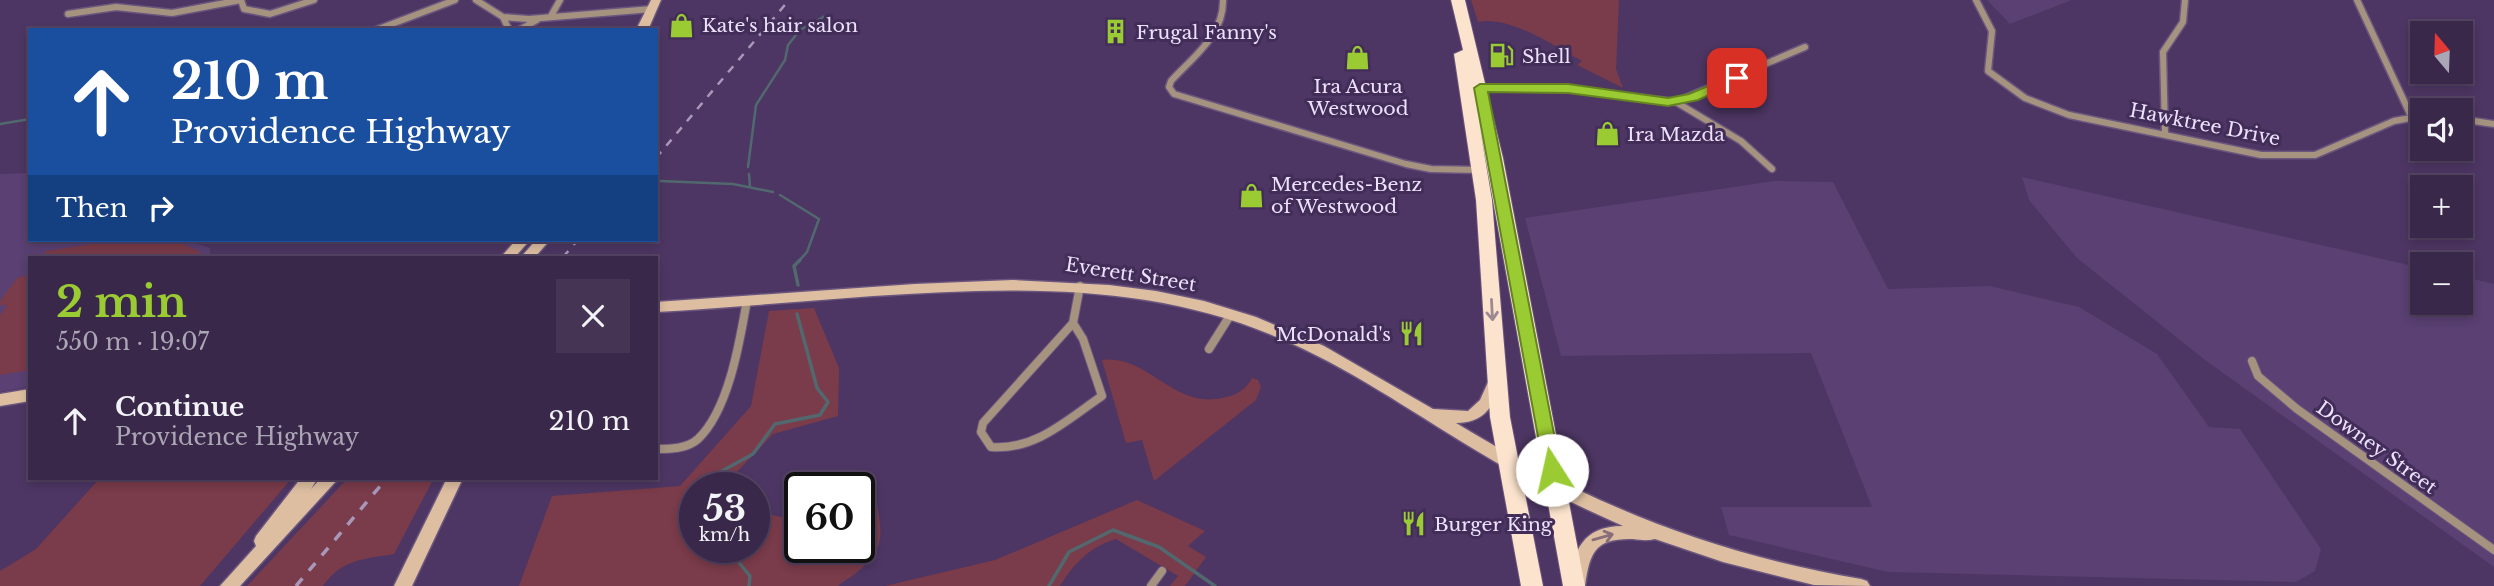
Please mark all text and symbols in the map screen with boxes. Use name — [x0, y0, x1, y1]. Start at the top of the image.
shop icon: Kate's hair salon — [668, 11, 696, 39]
place label: Kate's hair salon — [702, 14, 858, 37]
building icon: Frugal Fanny's — [1102, 18, 1130, 46]
place label: Frugal Fanny's — [1136, 21, 1277, 44]
north arrow — [2410, 21, 2473, 84]
map controls — [2410, 21, 2473, 315]
fuel station icon: Shell — [1488, 42, 1516, 70]
shop icon: Ira Acura Westwood — [1344, 44, 1372, 72]
place label: Shell — [1522, 45, 1571, 68]
pin — [1707, 48, 1767, 108]
text: 210 m — [171, 51, 329, 112]
icon: ahead — [56, 56, 147, 147]
icon: arrive — [1718, 59, 1756, 97]
place label: Ira Acura Westwood — [1306, 75, 1409, 120]
button: sound — [2410, 98, 2473, 161]
street label: Hawktree Drive — [2128, 99, 2282, 150]
text: Providence Highway — [171, 112, 511, 152]
shop icon: Ira Mazda — [1593, 120, 1621, 148]
place label: Ira Mazda — [1627, 123, 1725, 146]
place label: Mercedes-Benz of Westwood — [1271, 173, 1422, 218]
button: + — [2410, 175, 2473, 238]
shop icon: Mercedes-Benz of Westwood — [1237, 181, 1265, 209]
icon: right — [142, 189, 180, 227]
text: Then — [56, 192, 128, 224]
button: − — [2410, 252, 2473, 315]
street label: Everett Street — [1064, 253, 1199, 296]
text: 2 min — [56, 276, 187, 328]
button: close — [556, 279, 630, 353]
one-way arrow — [1486, 298, 1499, 321]
restaurant icon: McDonald's — [1397, 320, 1425, 348]
place label: McDonald's — [1276, 323, 1391, 346]
text: 550 m · 19:07 — [56, 328, 209, 356]
text: Continue — [115, 391, 244, 423]
street label: Downey Street — [2312, 396, 2442, 499]
icon: ahead — [56, 402, 94, 440]
text: 210 m — [548, 405, 630, 437]
text: Providence Highway — [115, 423, 359, 451]
position arrow — [1515, 433, 1589, 507]
speed limit sign: 60 — [784, 472, 875, 563]
text: 53 — [703, 487, 746, 530]
restaurant icon: Burger King — [1400, 510, 1428, 538]
place label: Burger King — [1434, 513, 1553, 536]
text: km/h — [699, 524, 750, 546]
one-way arrow — [1592, 530, 1614, 543]

